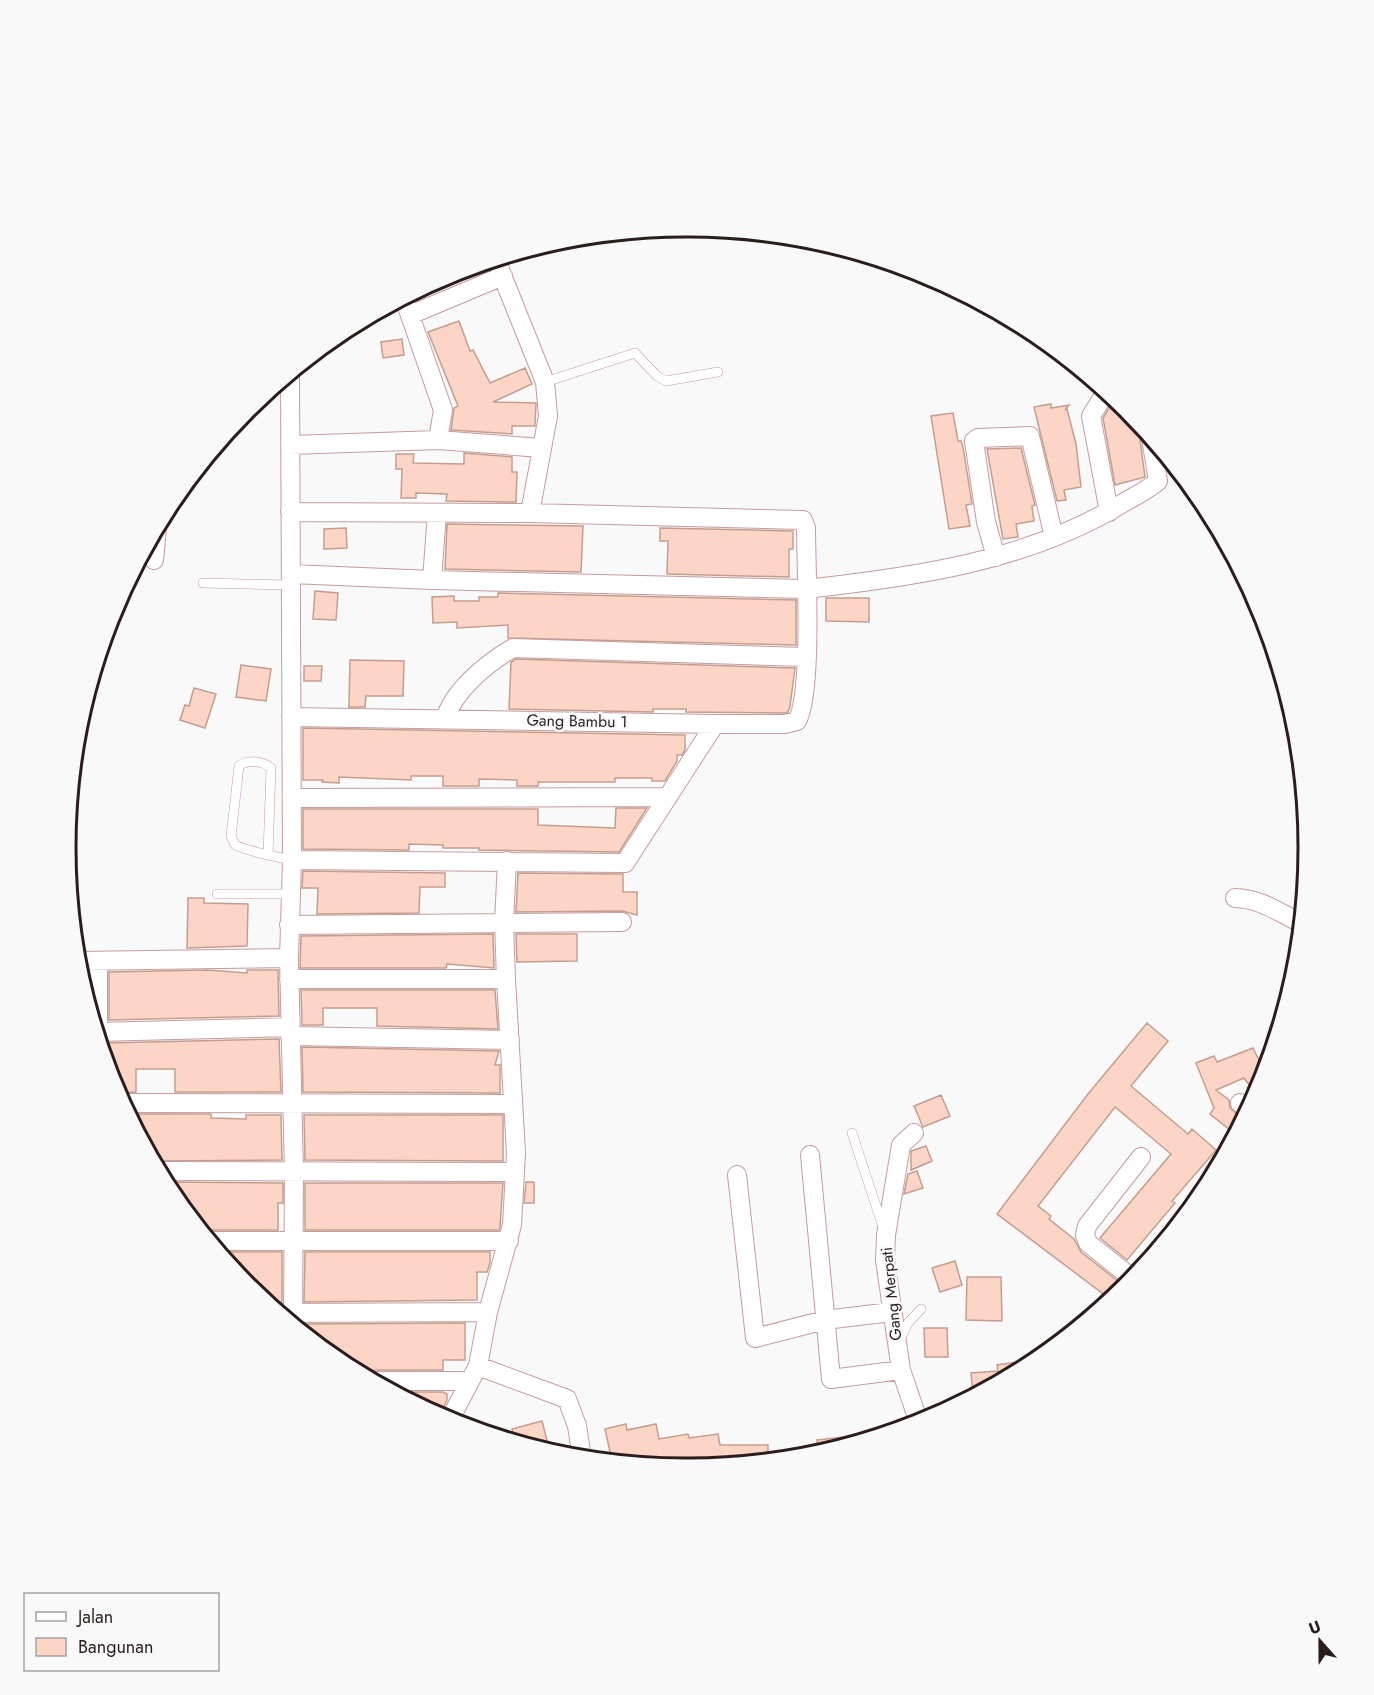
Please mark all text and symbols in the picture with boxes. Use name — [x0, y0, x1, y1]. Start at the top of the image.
street label: Gang Bambu 1 — [526, 709, 628, 733]
street label: Gang Merpati — [875, 1246, 907, 1342]
legend — [24, 1593, 219, 1671]
text: Jalan — [76, 1604, 113, 1630]
north arrow — [1290, 1611, 1350, 1671]
text: U — [1305, 1615, 1324, 1640]
text: Bangunan — [78, 1634, 153, 1660]

